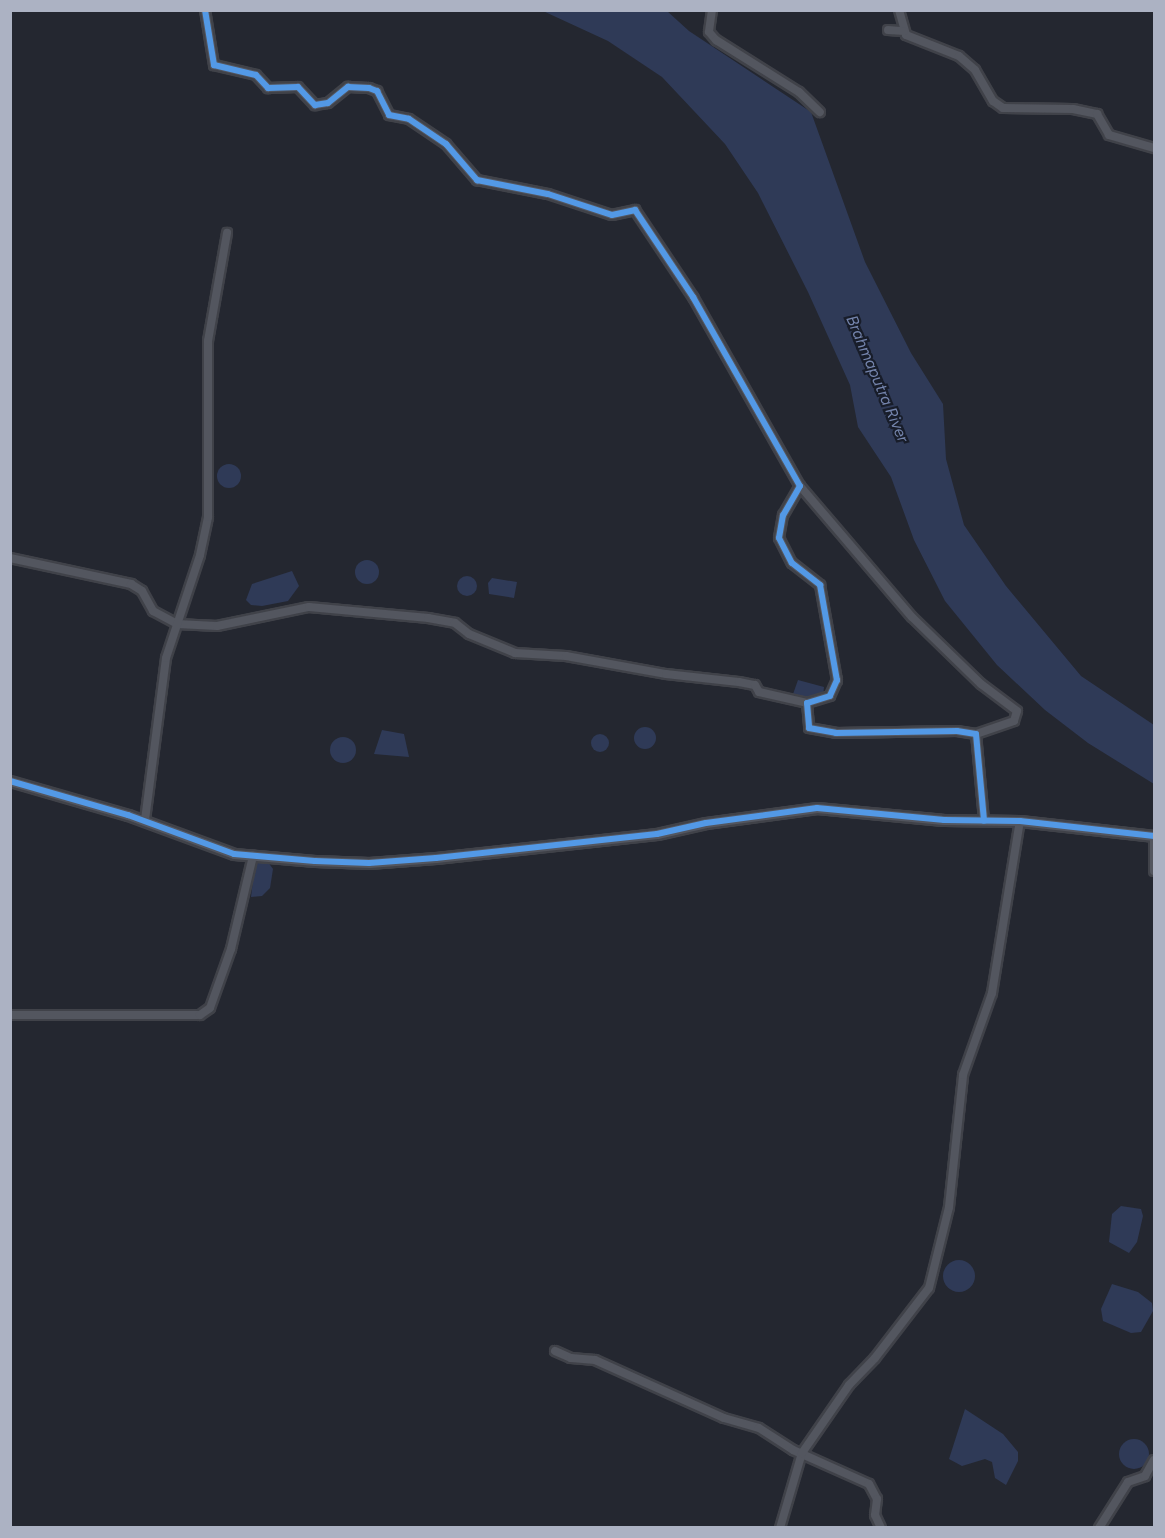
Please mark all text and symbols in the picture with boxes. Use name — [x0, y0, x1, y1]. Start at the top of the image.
water label: Brahmaputra River — [842, 313, 912, 445]

